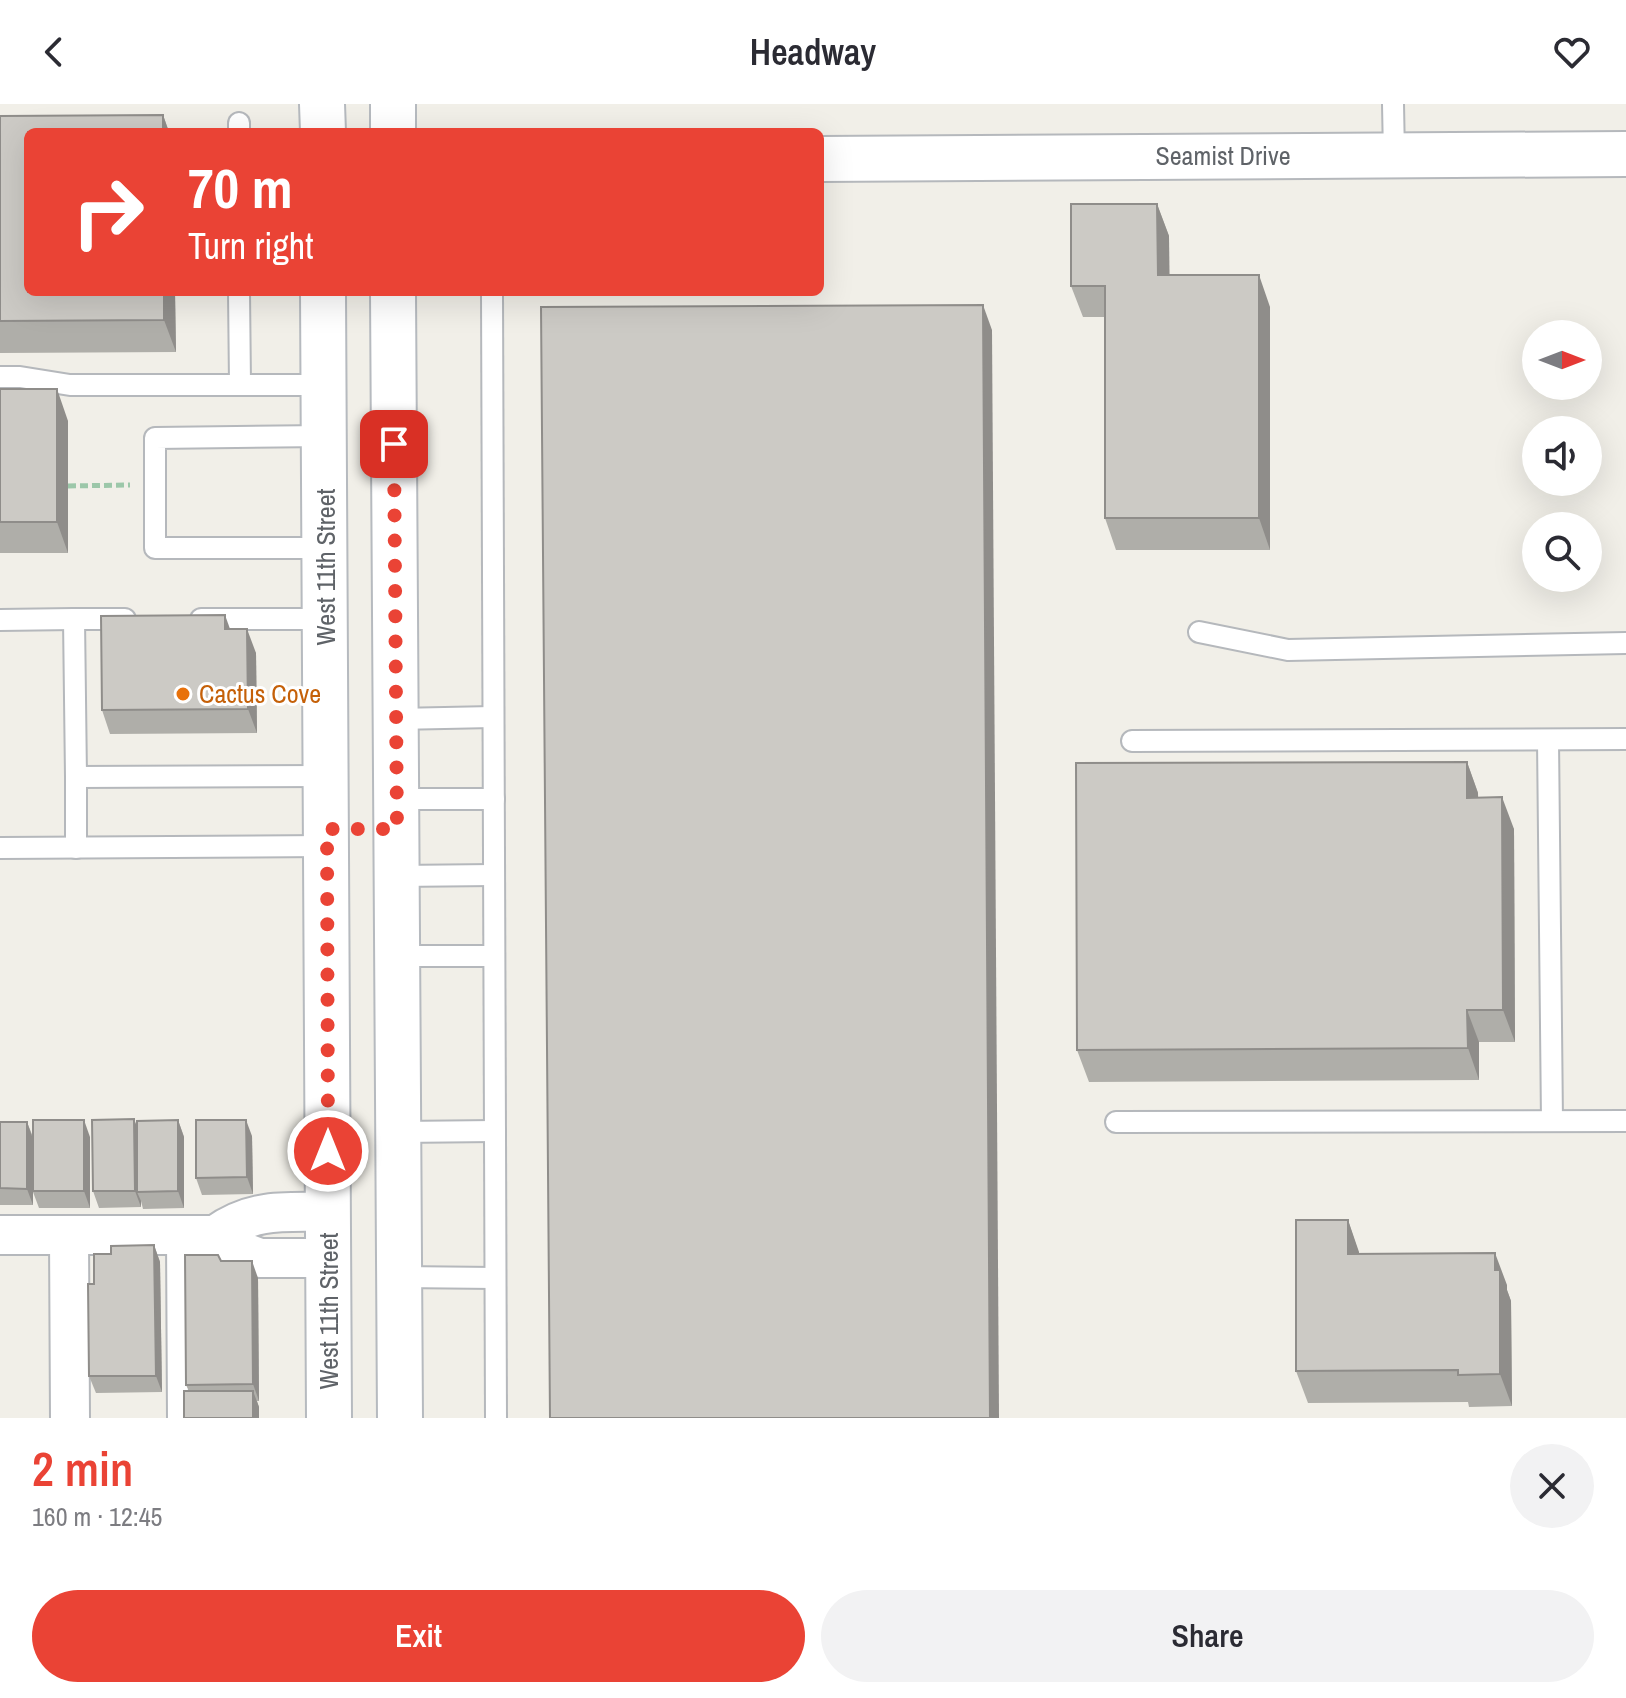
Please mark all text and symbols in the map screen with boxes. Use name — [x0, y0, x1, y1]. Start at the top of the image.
text: Headway — [750, 28, 876, 76]
icon: back — [32, 30, 76, 74]
icon: heart — [1550, 30, 1594, 74]
street label: Seamist Drive — [1155, 138, 1291, 173]
text: 70 m — [188, 150, 293, 225]
icon: right — [56, 160, 160, 264]
text: Turn right — [188, 222, 313, 270]
north arrow — [1522, 320, 1602, 400]
map controls — [1522, 320, 1602, 592]
pin — [360, 410, 428, 478]
button: sound — [1522, 416, 1602, 496]
icon: arrive — [372, 422, 416, 466]
street label: West 11th Street — [308, 488, 343, 645]
button: search — [1522, 512, 1602, 592]
place label: Cactus Cove — [199, 676, 321, 711]
marker: Cactus Cove — [174, 685, 192, 703]
position arrow — [286, 1109, 370, 1193]
street label: West 11th Street — [311, 1232, 346, 1389]
text: 2 min — [32, 1436, 133, 1501]
button: close — [1510, 1444, 1594, 1528]
text: 160 m · 12:45 — [32, 1499, 162, 1534]
button: Exit — [32, 1590, 805, 1682]
button: Share — [821, 1590, 1594, 1682]

